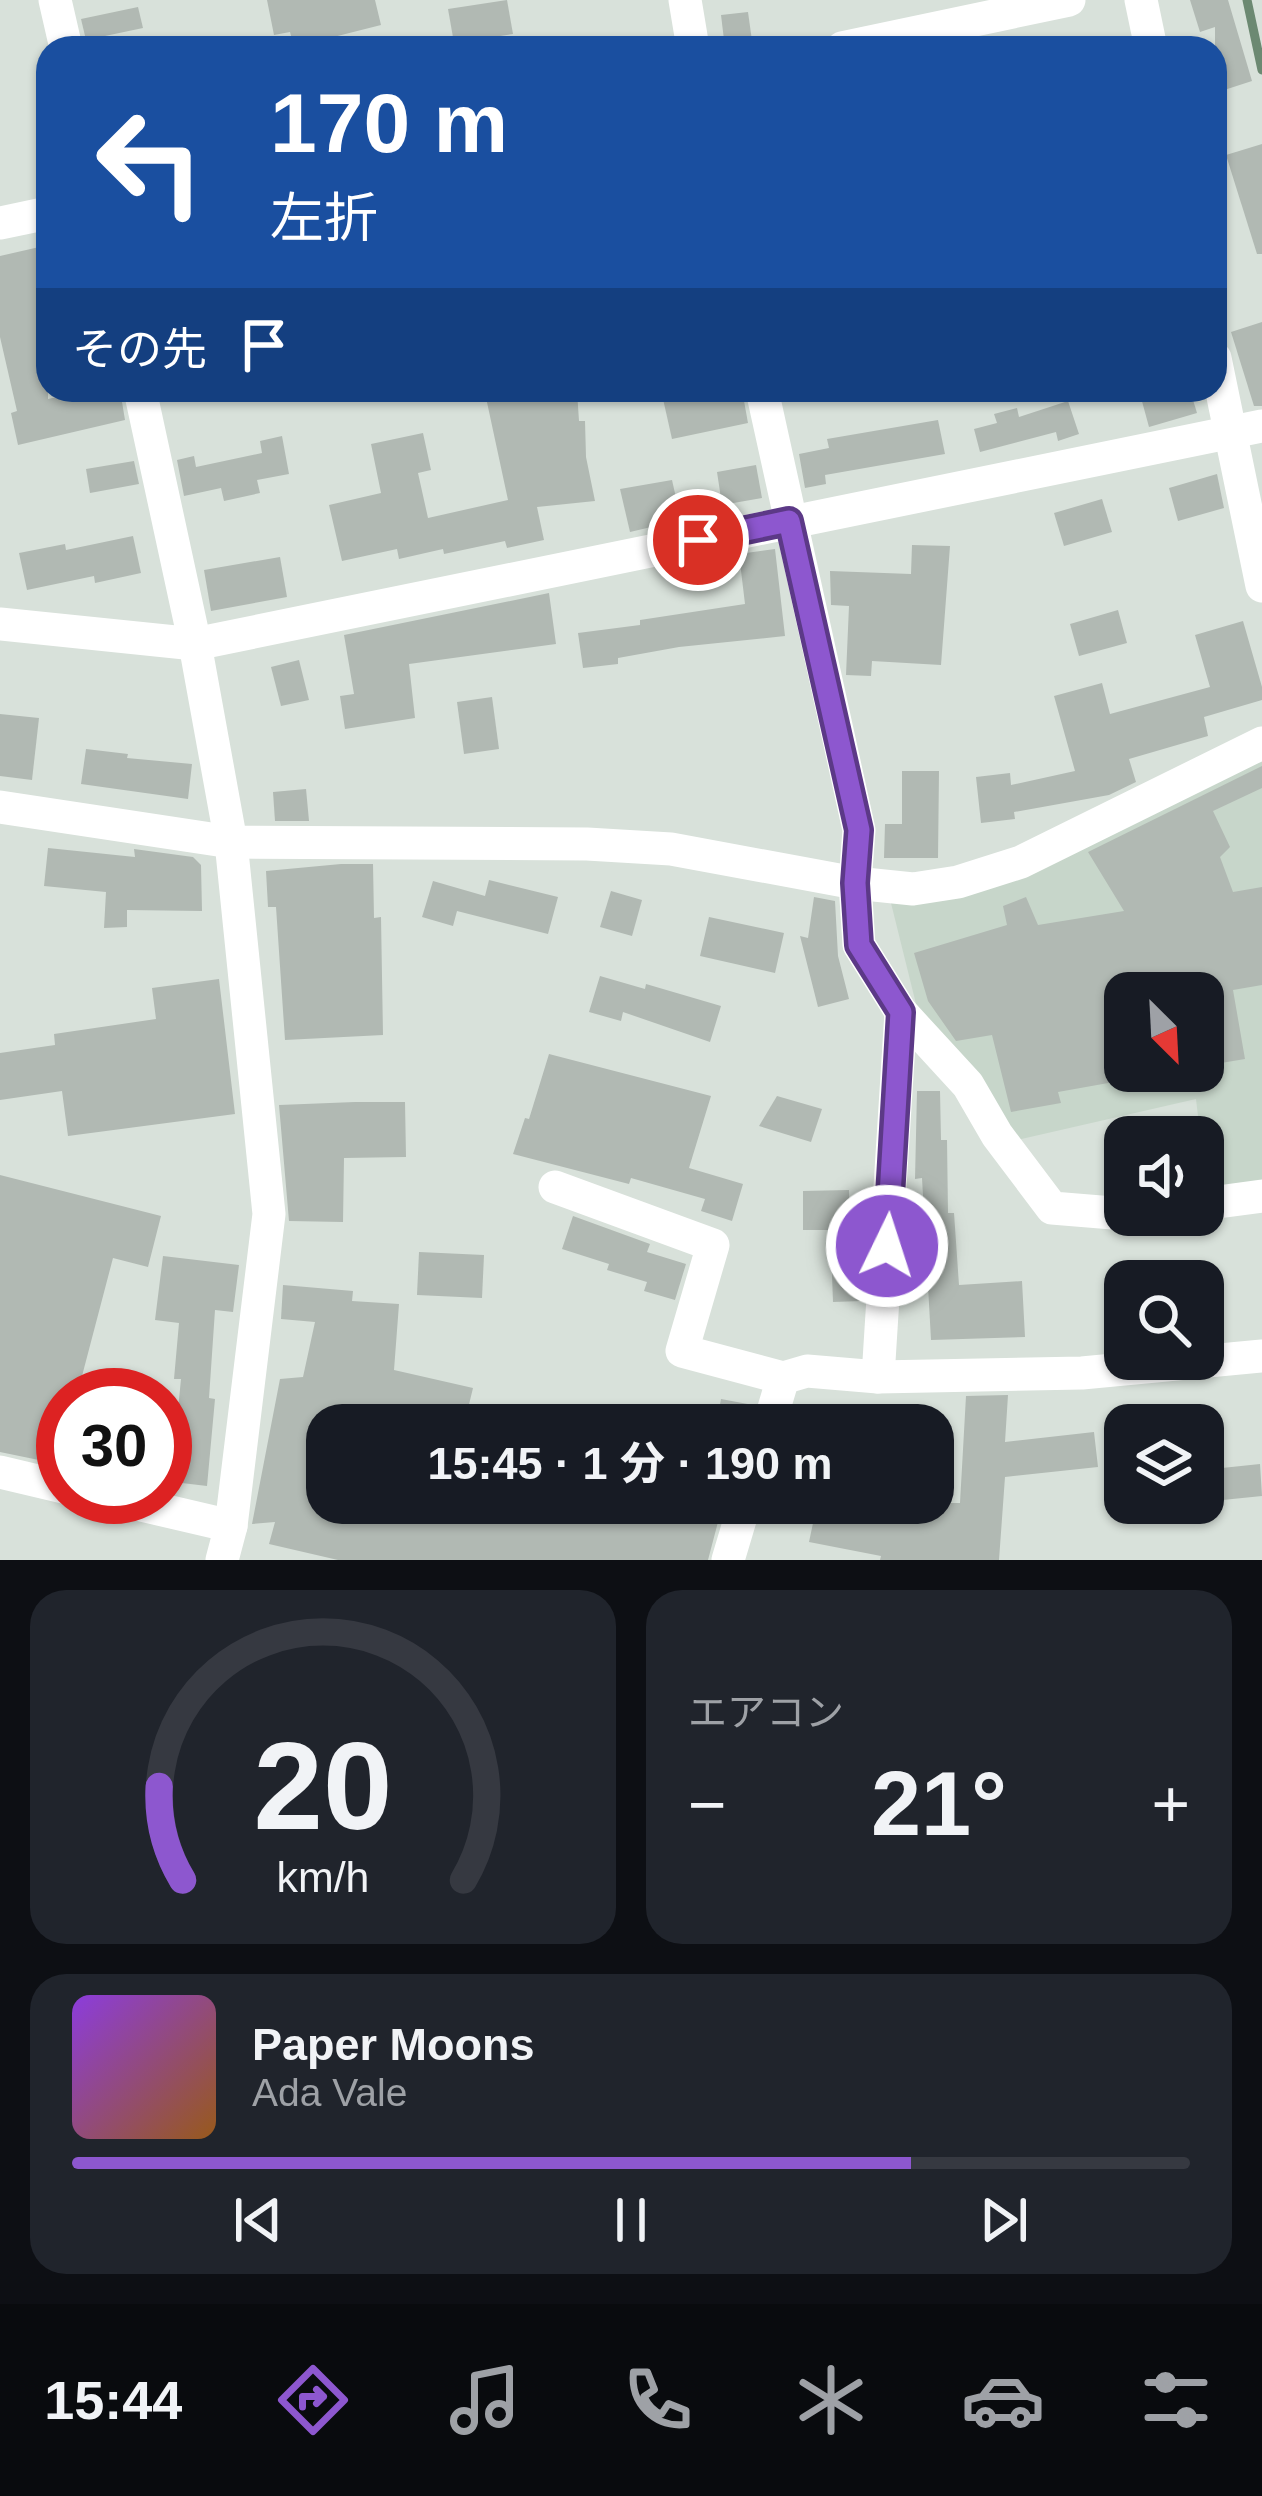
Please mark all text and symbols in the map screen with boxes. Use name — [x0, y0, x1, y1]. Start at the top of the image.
text: 170 m — [270, 76, 508, 170]
icon: left — [72, 84, 228, 240]
text: 左折 — [270, 188, 378, 248]
icon: arrive — [231, 312, 297, 378]
text: その先 — [72, 324, 207, 375]
pin — [647, 489, 749, 591]
icon: arrive — [665, 507, 731, 573]
north arrow — [1104, 972, 1224, 1092]
map controls — [1104, 972, 1224, 1524]
button: sound — [1104, 1116, 1224, 1236]
position arrow — [824, 1183, 950, 1309]
button: search — [1104, 1260, 1224, 1380]
speed limit sign: 30 — [36, 1368, 192, 1524]
button: layers — [1104, 1404, 1224, 1524]
text: 15:45 · 1 分 · 190 m — [427, 1438, 833, 1489]
text: エアコン — [688, 1691, 844, 1734]
text: 20 — [254, 1716, 392, 1855]
text: 21° — [871, 1754, 1007, 1854]
text: − — [688, 1767, 727, 1841]
text: + — [1151, 1767, 1190, 1841]
text: km/h — [277, 1853, 369, 1901]
text: Paper Moons — [252, 2019, 535, 2070]
text: Ada Vale — [252, 2071, 407, 2114]
icon: previous — [225, 2187, 291, 2253]
icon: pause — [598, 2187, 664, 2253]
icon: next — [971, 2187, 1037, 2253]
icon: directions — [271, 2358, 355, 2442]
icon: music — [443, 2358, 527, 2442]
icon: phone — [616, 2358, 700, 2442]
icon: climate — [789, 2358, 873, 2442]
icon: car — [961, 2358, 1045, 2442]
icon: filters — [1134, 2358, 1218, 2442]
text: 15:44 — [44, 2370, 182, 2430]

